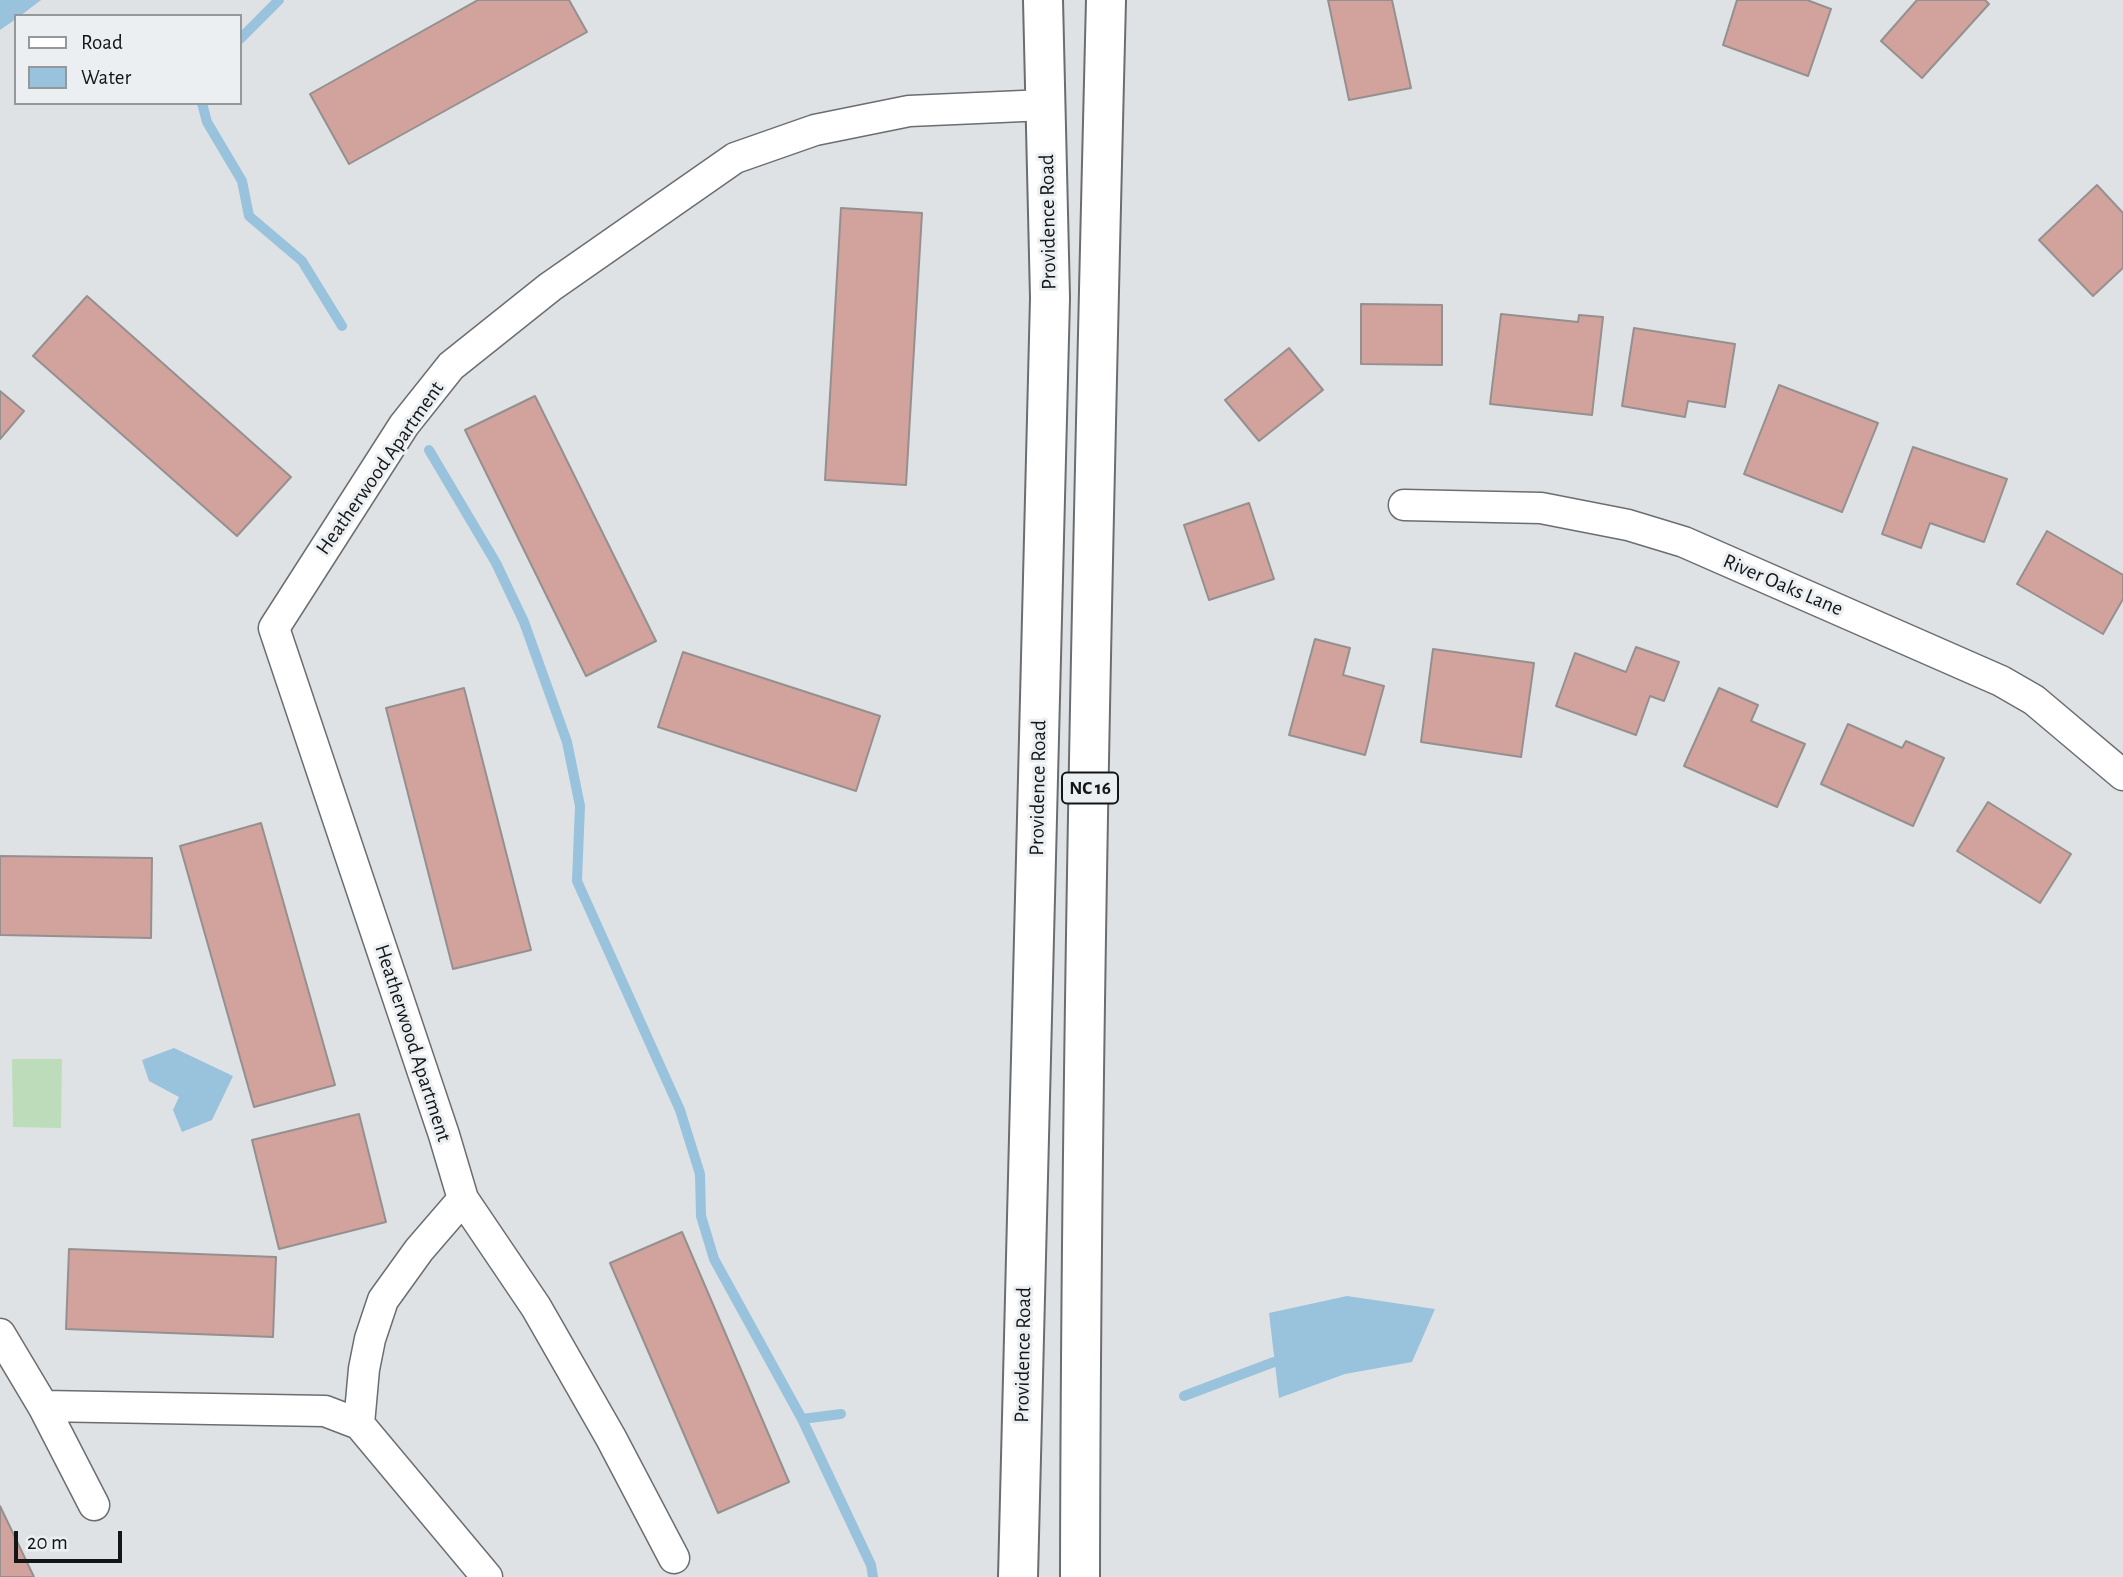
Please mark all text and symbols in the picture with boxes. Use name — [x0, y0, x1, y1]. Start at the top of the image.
legend — [14, 14, 242, 105]
text: Road — [81, 32, 123, 53]
text: Water — [81, 67, 131, 88]
street label: Providence Road — [1034, 154, 1062, 290]
street label: Heatherwood Apartment — [311, 376, 449, 560]
street label: River Oaks Lane — [1719, 548, 1847, 622]
street label: Providence Road — [1024, 720, 1052, 856]
road number: NC 16 — [1062, 772, 1118, 804]
street label: Heatherwood Apartment — [369, 941, 457, 1145]
street label: Providence Road — [1009, 1287, 1037, 1423]
scale bar — [18, 1518, 126, 1562]
text: 20 m — [27, 1532, 68, 1553]

